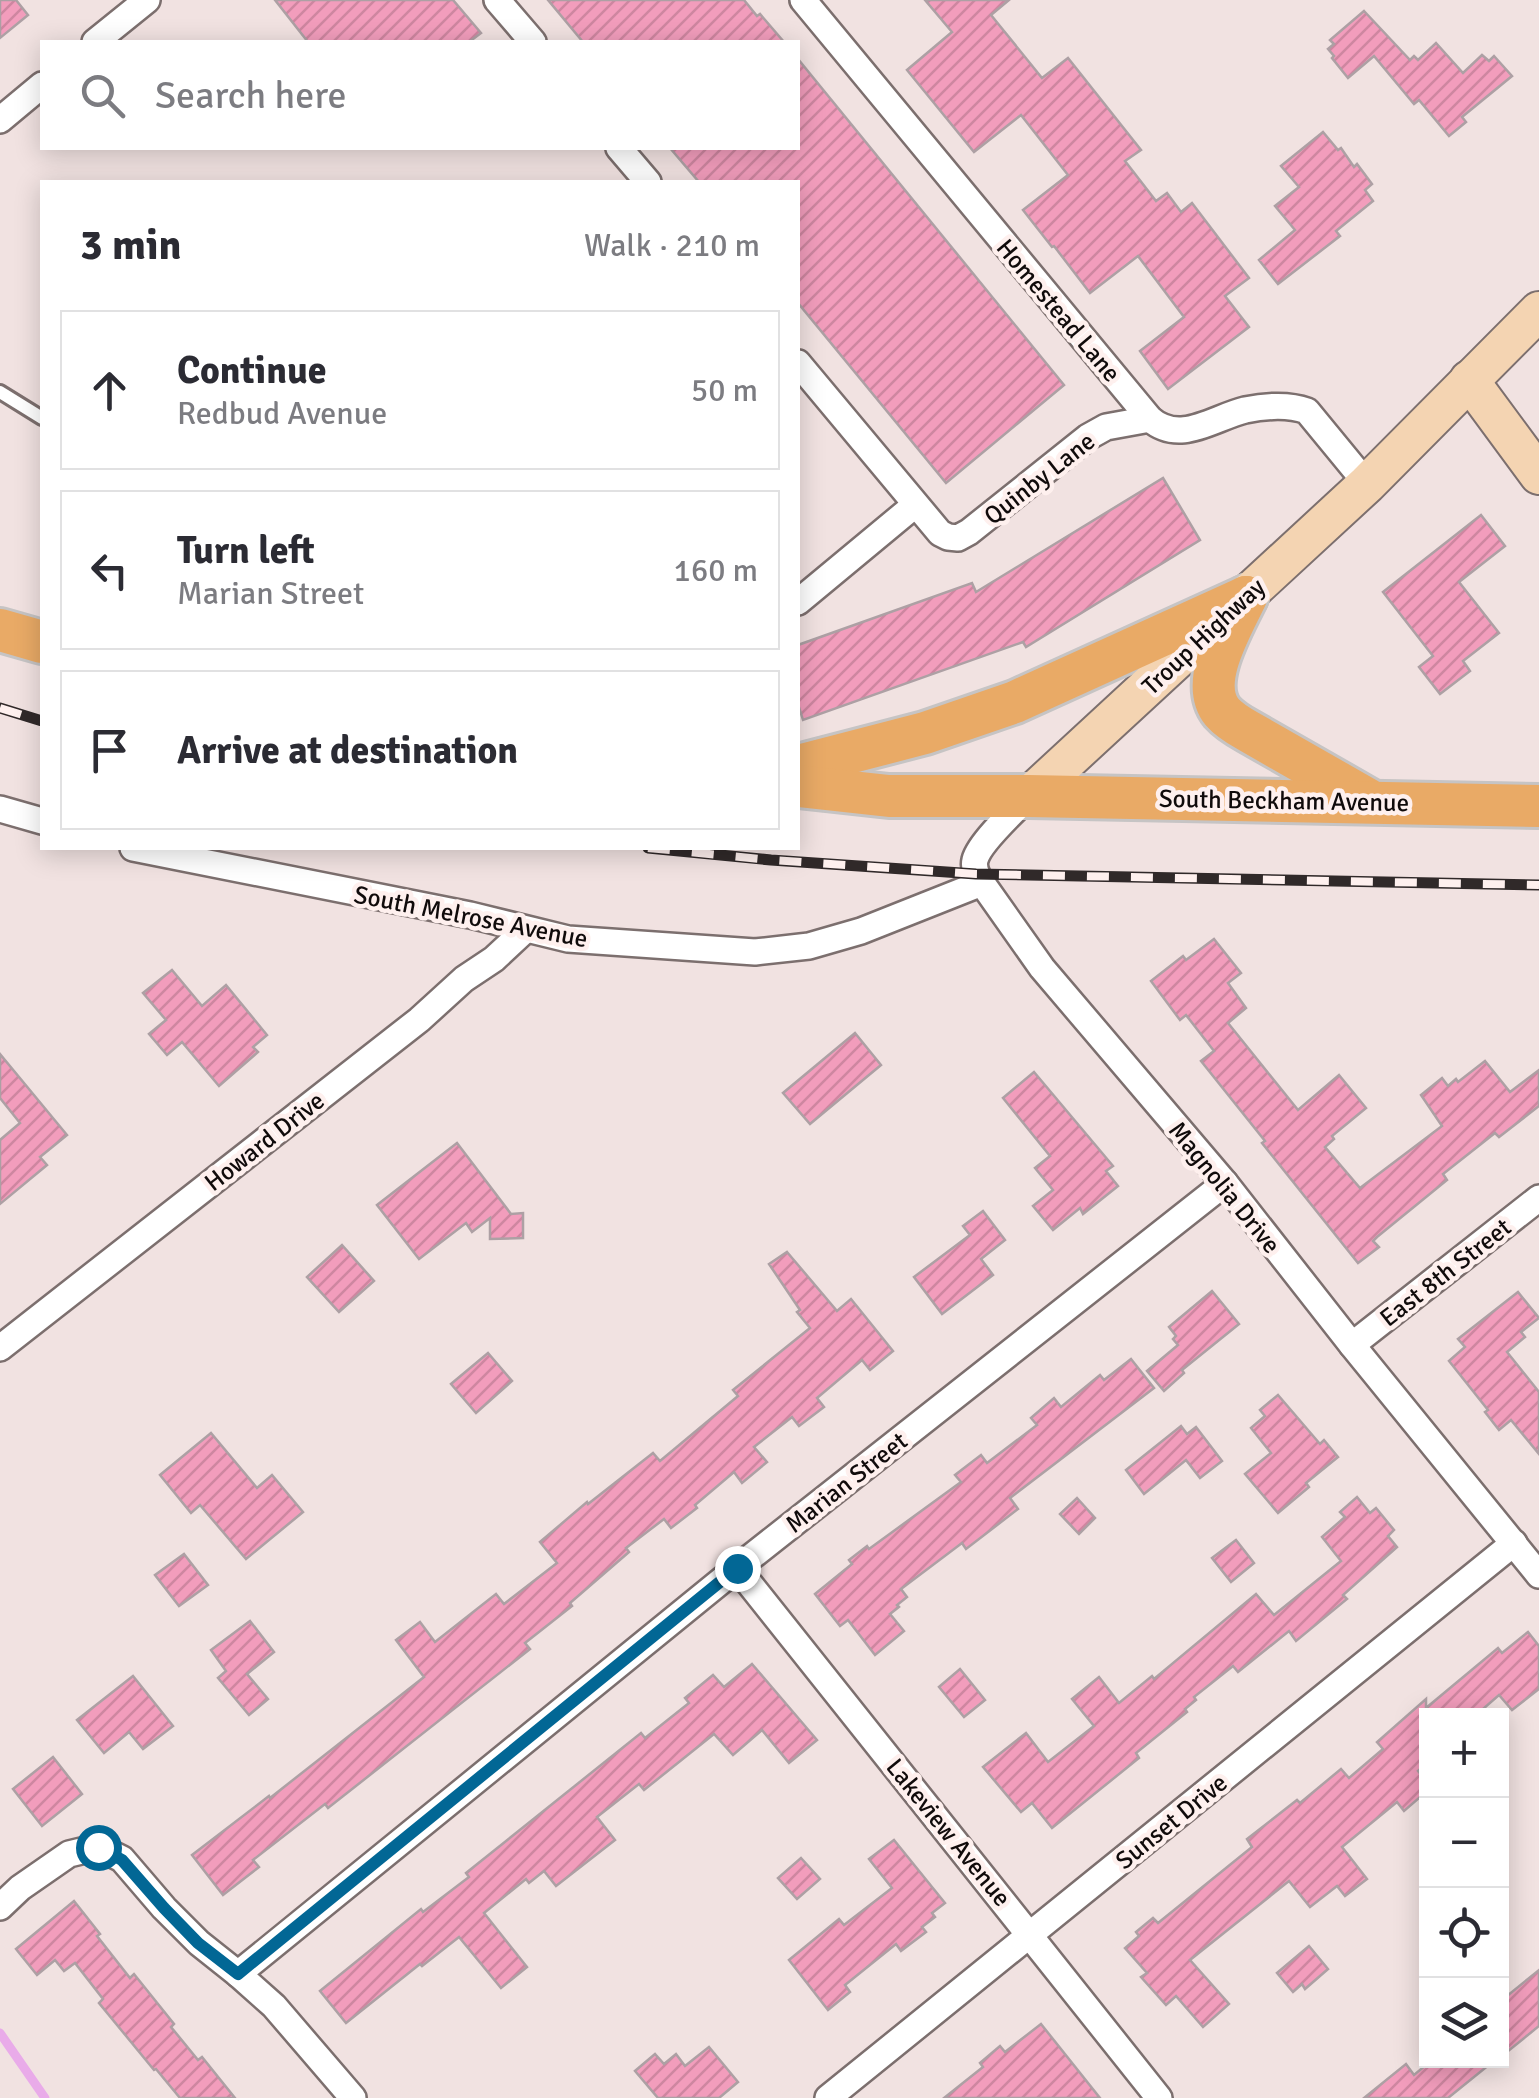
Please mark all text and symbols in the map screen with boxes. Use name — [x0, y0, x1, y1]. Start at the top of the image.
search box — [40, 40, 800, 150]
icon: search — [75, 68, 130, 123]
text: Search here — [155, 72, 347, 119]
text: 3 min — [80, 220, 181, 271]
text: Walk · 210 m — [584, 226, 760, 265]
street label: Homestead Lane — [990, 232, 1127, 388]
text: Continue — [177, 347, 327, 394]
icon: ahead — [82, 363, 137, 418]
text: 50 m — [691, 371, 758, 410]
text: Redbud Avenue — [177, 394, 387, 433]
street label: Quinby Lane — [978, 425, 1101, 531]
text: Turn left — [177, 527, 315, 574]
icon: left — [82, 543, 137, 598]
text: 160 m — [674, 551, 758, 590]
street label: Troup Highway — [1135, 571, 1272, 701]
text: Marian Street — [177, 574, 364, 613]
icon: arrive — [82, 723, 137, 778]
text: Arrive at destination — [177, 727, 518, 774]
street label: South Beckham Avenue — [1159, 783, 1409, 818]
street label: South Melrose Avenue — [351, 879, 590, 954]
street label: Howard Drive — [198, 1085, 330, 1198]
street label: Magnolia Drive — [1162, 1115, 1287, 1260]
street label: East 8th Street — [1373, 1211, 1517, 1333]
street label: Marian Street — [779, 1425, 914, 1540]
route end — [715, 1546, 761, 1592]
map controls — [1419, 1708, 1509, 2068]
button: + — [1419, 1708, 1509, 1798]
street label: Lakeview Avenue — [879, 1752, 1018, 1913]
street label: Sunset Drive — [1109, 1767, 1233, 1876]
button: − — [1419, 1798, 1509, 1888]
route start — [76, 1825, 122, 1871]
button: locate — [1419, 1888, 1509, 1978]
button: layers — [1419, 1978, 1509, 2068]

